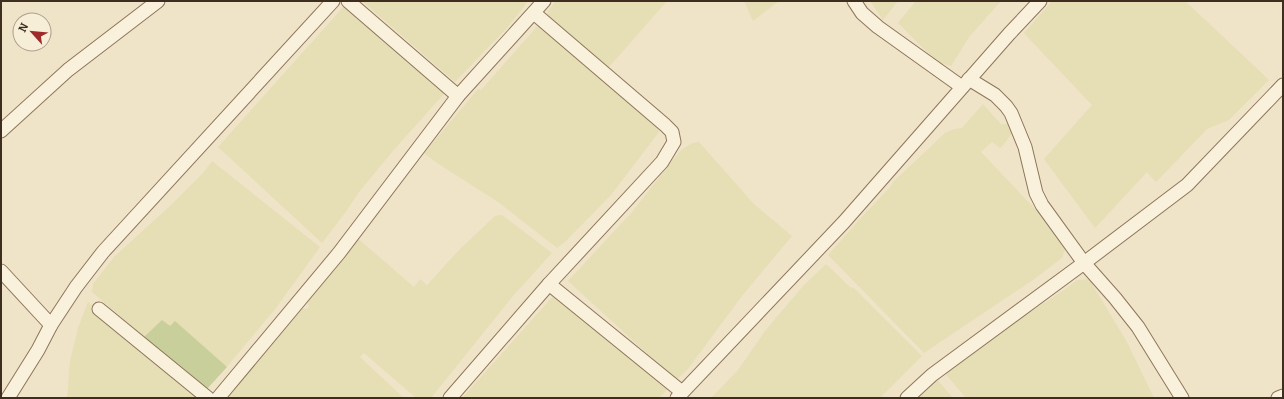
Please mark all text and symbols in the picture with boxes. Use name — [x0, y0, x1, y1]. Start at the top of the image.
north arrow — [12, 12, 52, 52]
text: N — [16, 21, 31, 34]

